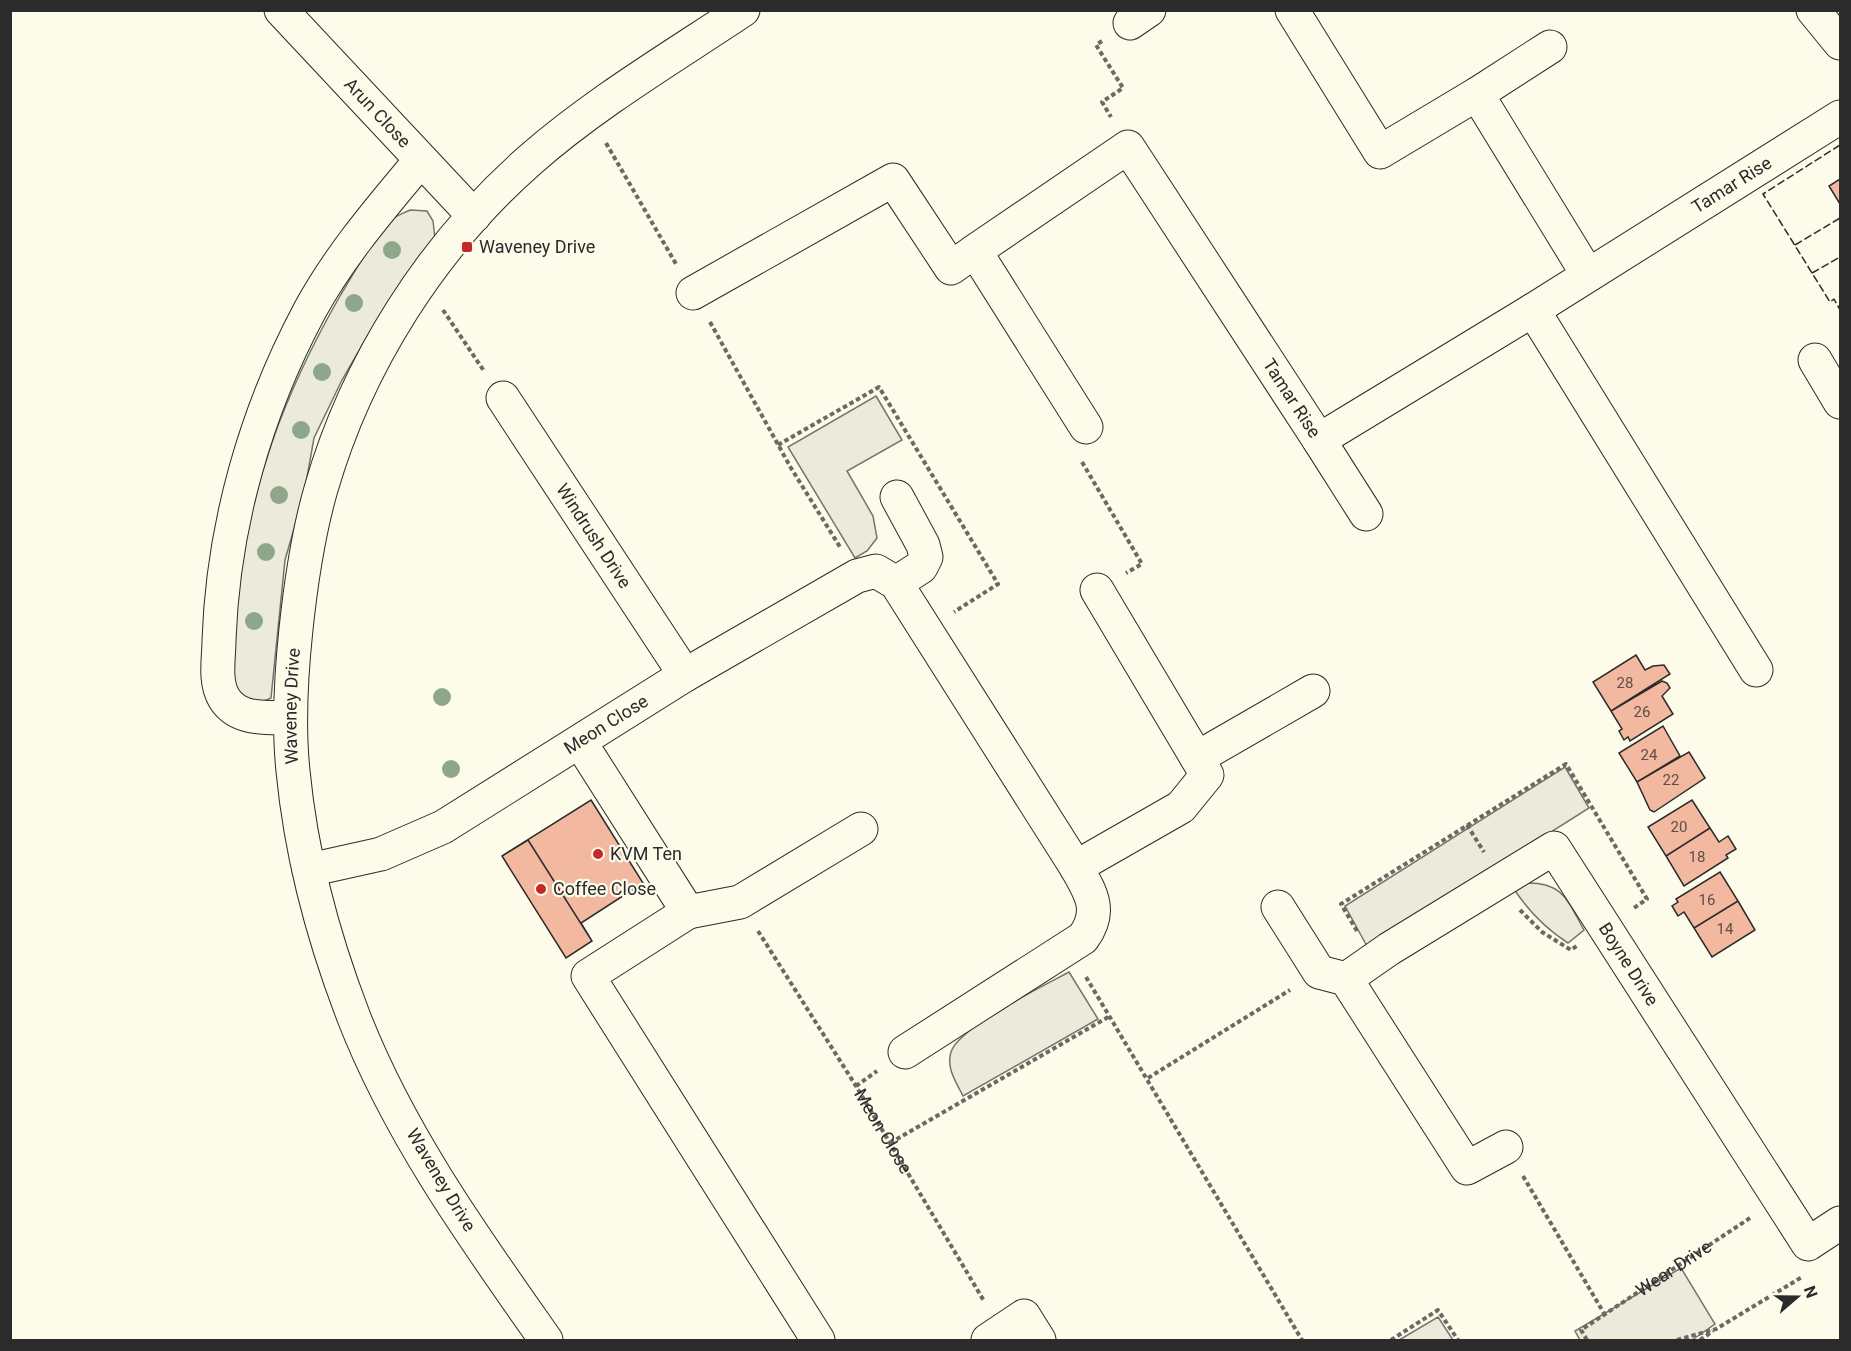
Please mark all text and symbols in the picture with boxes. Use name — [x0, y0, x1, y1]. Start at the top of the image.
street label: Arun Close — [340, 73, 415, 152]
street label: Tamar Rise — [1688, 152, 1775, 217]
place label: Waveney Drive — [479, 236, 595, 257]
marker: Waveney Drive — [460, 240, 474, 254]
street label: Tamar Rise — [1259, 355, 1326, 441]
street label: Windrush Drive — [552, 479, 636, 592]
street label: Waveney Drive — [279, 647, 304, 765]
house number: 28 — [1617, 674, 1633, 692]
street label: Meon Close — [560, 690, 652, 758]
house number: 26 — [1634, 703, 1650, 721]
house number: 24 — [1641, 746, 1658, 764]
house number: 22 — [1663, 771, 1679, 789]
house number: 20 — [1671, 818, 1687, 836]
place label: KVM Ten — [610, 843, 682, 864]
marker: KVM Ten — [591, 847, 605, 861]
house number: 18 — [1689, 848, 1705, 866]
place label: Coffee Close — [553, 878, 656, 899]
marker: Coffee Close — [534, 882, 548, 896]
house number: 16 — [1699, 891, 1715, 909]
street label: Boyne Drive — [1595, 919, 1663, 1009]
house number: 14 — [1717, 920, 1734, 938]
street label: Meon Close — [850, 1085, 917, 1177]
street label: Waveney Drive — [402, 1124, 480, 1235]
street label: Wear Drive — [1632, 1236, 1715, 1301]
north arrow — [1767, 1267, 1827, 1327]
text: N — [1800, 1283, 1821, 1301]

